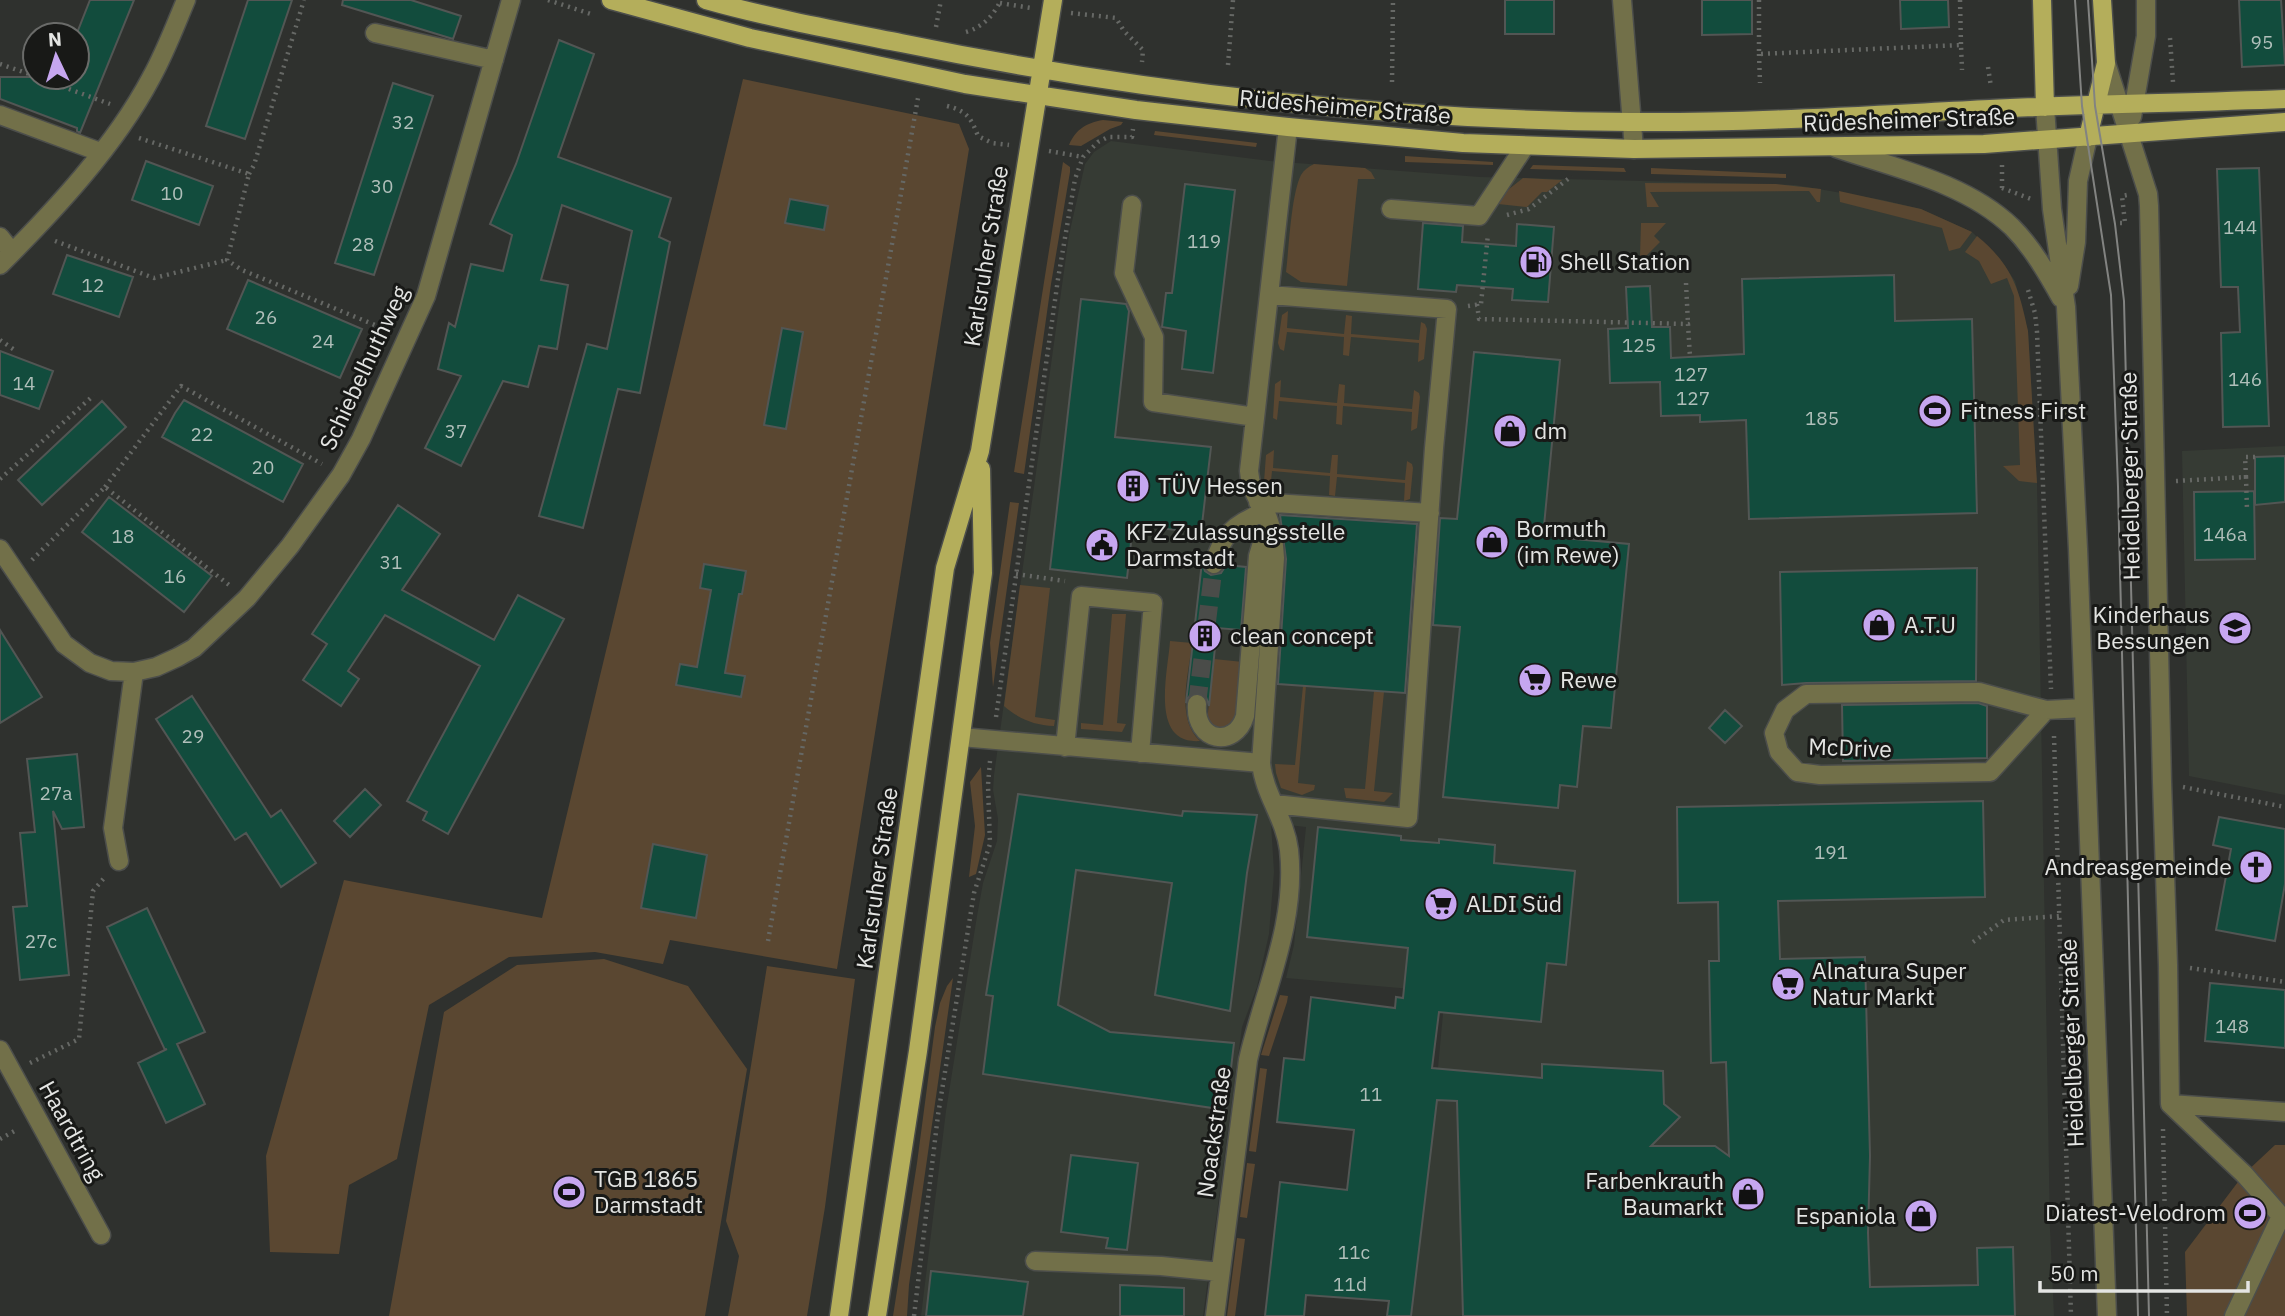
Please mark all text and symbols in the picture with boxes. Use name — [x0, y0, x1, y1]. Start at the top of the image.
north arrow — [21, 21, 91, 91]
text: N — [47, 27, 63, 51]
house number: 95 — [2251, 30, 2273, 54]
street label: Rüdesheimer Straße — [1238, 82, 1452, 130]
street label: Rüdesheimer Straße — [1802, 100, 2016, 138]
house number: 32 — [392, 110, 414, 134]
street label: Karlsruher Straße — [956, 163, 1014, 349]
house number: 30 — [371, 174, 393, 198]
house number: 10 — [161, 181, 183, 205]
house number: 144 — [2223, 215, 2257, 239]
house number: 119 — [1187, 229, 1221, 253]
house number: 28 — [352, 232, 374, 256]
fuel station icon: Shell Station — [1517, 243, 1555, 281]
place label: Shell Station — [1560, 246, 1690, 276]
house number: 12 — [82, 273, 104, 297]
street label: Schiebelhuthweg — [312, 281, 414, 455]
house number: 26 — [255, 305, 277, 329]
house number: 24 — [312, 329, 334, 353]
house number: 125 — [1622, 333, 1656, 357]
house number: 127 — [1674, 362, 1708, 386]
house number: 146 — [2228, 367, 2262, 391]
house number: 14 — [13, 371, 35, 395]
street label: Heidelberger Straße — [2112, 371, 2146, 581]
house number: 127 — [1676, 386, 1710, 410]
sports icon: Fitness First — [1916, 392, 1954, 430]
place label: Fitness First — [1960, 395, 2086, 425]
house number: 185 — [1805, 406, 1839, 430]
shop icon: dm — [1491, 412, 1529, 450]
place label: dm — [1534, 415, 1567, 445]
house number: 37 — [445, 419, 467, 443]
house number: 22 — [191, 422, 213, 446]
house number: 20 — [252, 455, 274, 479]
building icon: TÜV Hessen — [1114, 467, 1152, 505]
place label: TÜV Hessen — [1158, 470, 1283, 500]
place label: Bormuth (im Rewe) — [1516, 513, 1620, 569]
place label: KFZ Zulassungsstelle Darmstadt — [1126, 516, 1345, 572]
house number: 146a — [2203, 522, 2247, 546]
shop icon: Bormuth (im Rewe) — [1473, 523, 1511, 561]
house number: 18 — [112, 524, 134, 548]
public building icon: KFZ Zulassungsstelle Darmstadt — [1083, 526, 1121, 564]
house number: 31 — [380, 550, 402, 574]
house number: 16 — [164, 564, 186, 588]
place label: Kinderhaus Bessungen — [2093, 599, 2210, 655]
shop icon: A.T.U — [1860, 606, 1898, 644]
place label: A.T.U — [1904, 609, 1956, 639]
school or university icon: Kinderhaus Bessungen — [2216, 609, 2254, 647]
building icon: clean concept — [1186, 617, 1224, 655]
place label: clean concept — [1230, 620, 1374, 650]
supermarket icon: Rewe — [1516, 661, 1554, 699]
place label: Rewe — [1560, 664, 1617, 694]
house number: 29 — [182, 724, 204, 748]
street label: McDrive — [1808, 731, 1892, 763]
house number: 27a — [40, 781, 72, 805]
street label: Karlsruher Straße — [848, 785, 904, 971]
house number: 191 — [1814, 840, 1848, 864]
church icon: Andreasgemeinde — [2237, 848, 2275, 886]
place label: Andreasgemeinde — [2045, 851, 2232, 881]
supermarket icon: ALDI Süd — [1422, 885, 1460, 923]
place label: ALDI Süd — [1466, 888, 1562, 918]
house number: 27c — [25, 929, 58, 953]
street label: Heidelberger Straße — [2052, 938, 2090, 1148]
place label: Alnatura Super Natur Markt — [1812, 955, 1967, 1011]
supermarket icon: Alnatura Super Natur Markt — [1769, 965, 1807, 1003]
house number: 148 — [2215, 1014, 2249, 1038]
street label: Noackstraße — [1189, 1064, 1237, 1199]
street label: Haardtring — [33, 1075, 113, 1186]
house number: 11 — [1360, 1082, 1382, 1106]
place label: TGB 1865 Darmstadt — [594, 1163, 703, 1219]
place label: Farbenkrauth Baumarkt — [1585, 1165, 1724, 1221]
sports icon: TGB 1865 Darmstadt — [550, 1173, 588, 1211]
shop icon: Farbenkrauth Baumarkt — [1729, 1175, 1767, 1213]
sports icon: Diatest-Velodrom — [2231, 1194, 2269, 1232]
shop icon: Espaniola — [1902, 1197, 1940, 1235]
place label: Diatest-Velodrom — [2045, 1197, 2226, 1227]
place label: Espaniola — [1796, 1200, 1896, 1230]
house number: 11c — [1338, 1240, 1371, 1264]
scale bar — [2040, 1250, 2248, 1294]
text: 50 m — [2050, 1259, 2099, 1287]
house number: 11d — [1333, 1272, 1367, 1296]

